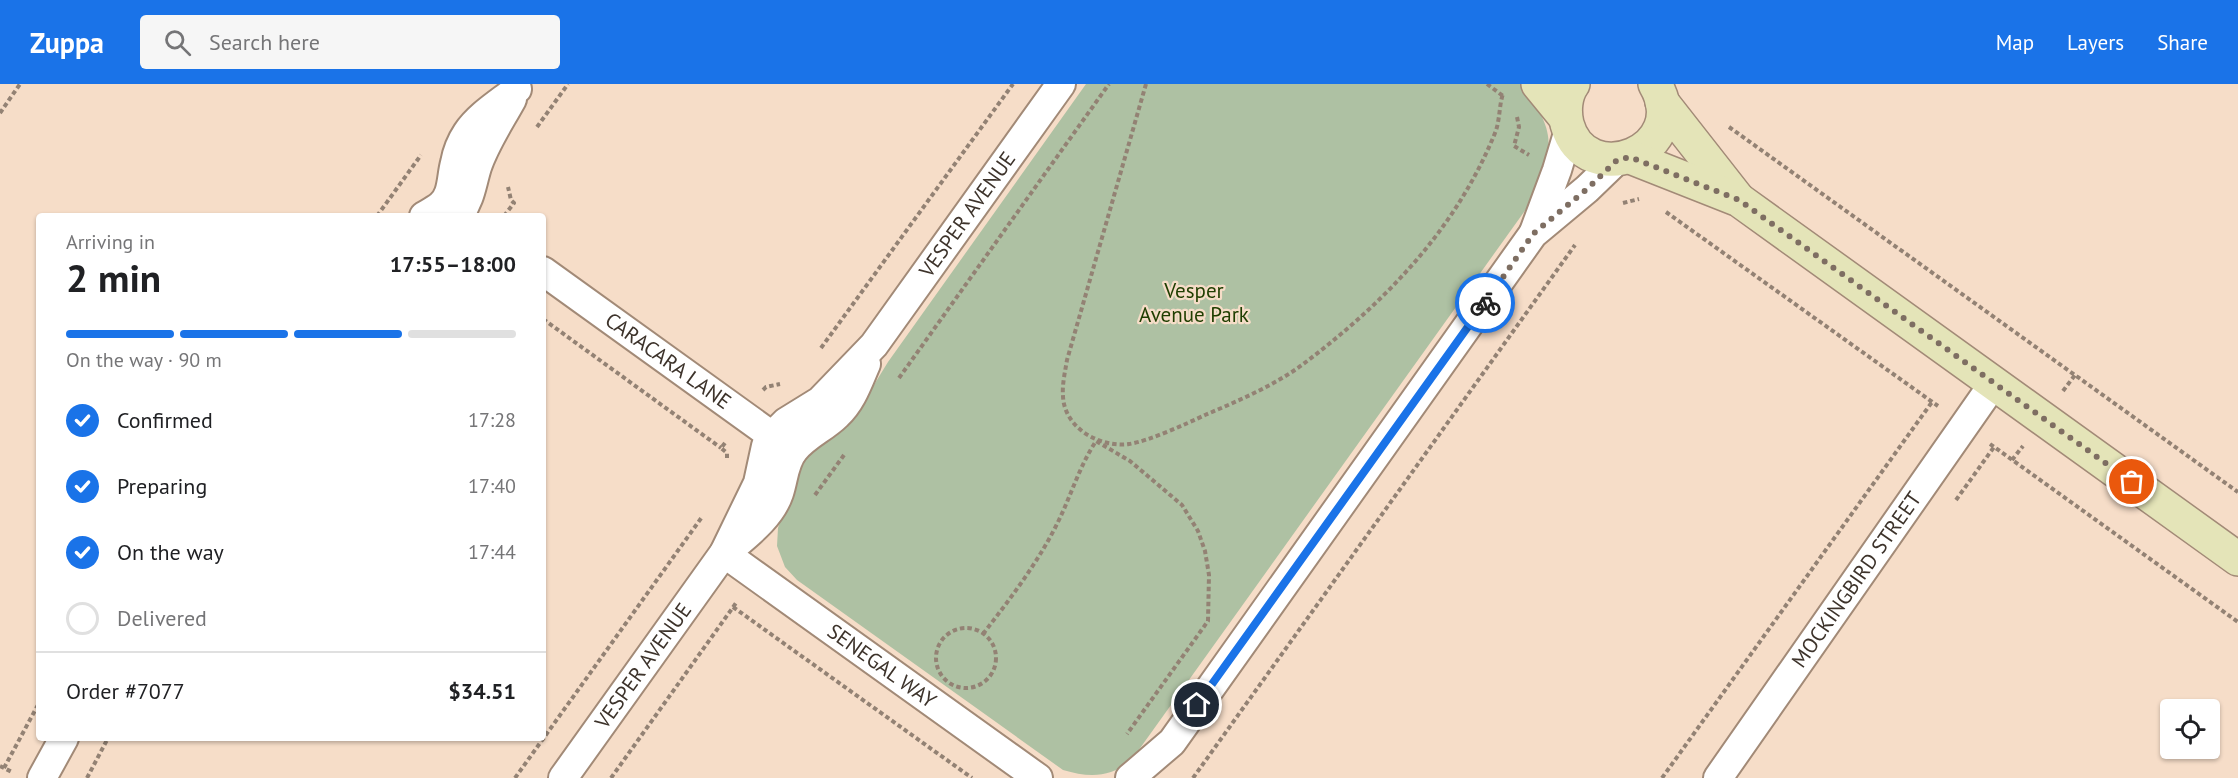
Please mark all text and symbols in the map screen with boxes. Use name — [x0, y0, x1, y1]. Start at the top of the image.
search box — [140, 15, 560, 69]
text: Zuppa — [30, 24, 104, 61]
icon: search — [161, 26, 194, 59]
text: Search here — [209, 28, 320, 56]
text: Map — [1996, 29, 2034, 56]
text: Layers — [2067, 29, 2124, 56]
text: Share — [2157, 29, 2208, 56]
street label: VESPER AVENUE — [912, 146, 1021, 283]
text: Arriving in — [66, 229, 155, 255]
text: 17:55–18:00 — [390, 250, 516, 278]
text: 2 min — [66, 252, 161, 303]
courier — [1455, 273, 1515, 333]
park label: Vesper Avenue Park — [1139, 277, 1249, 328]
icon: bike — [1469, 287, 1502, 320]
street label: CARACARA LANE — [600, 306, 737, 415]
text: On the way · 90 m — [66, 347, 222, 373]
icon: check — [66, 404, 99, 437]
text: Confirmed — [117, 406, 213, 434]
text: 17:28 — [468, 407, 516, 433]
pin — [2106, 456, 2157, 507]
icon: bag — [2115, 465, 2148, 498]
icon: check — [66, 470, 99, 503]
text: Preparing — [117, 472, 207, 500]
text: 17:40 — [468, 473, 516, 499]
street label: MOCKINGBIRD STREET — [1785, 486, 1927, 673]
icon: check — [66, 536, 99, 569]
text: On the way — [117, 538, 224, 566]
text: 17:44 — [468, 539, 516, 565]
street label: VESPER AVENUE — [588, 597, 697, 735]
text: Delivered — [117, 604, 207, 632]
street label: SENEGAL WAY — [822, 617, 942, 714]
text: Order #7077 — [66, 677, 185, 705]
text: $34.51 — [448, 677, 516, 705]
pin — [1171, 679, 1222, 730]
icon: home — [1180, 688, 1213, 721]
map controls — [2160, 699, 2220, 759]
button: locate — [2160, 699, 2220, 759]

